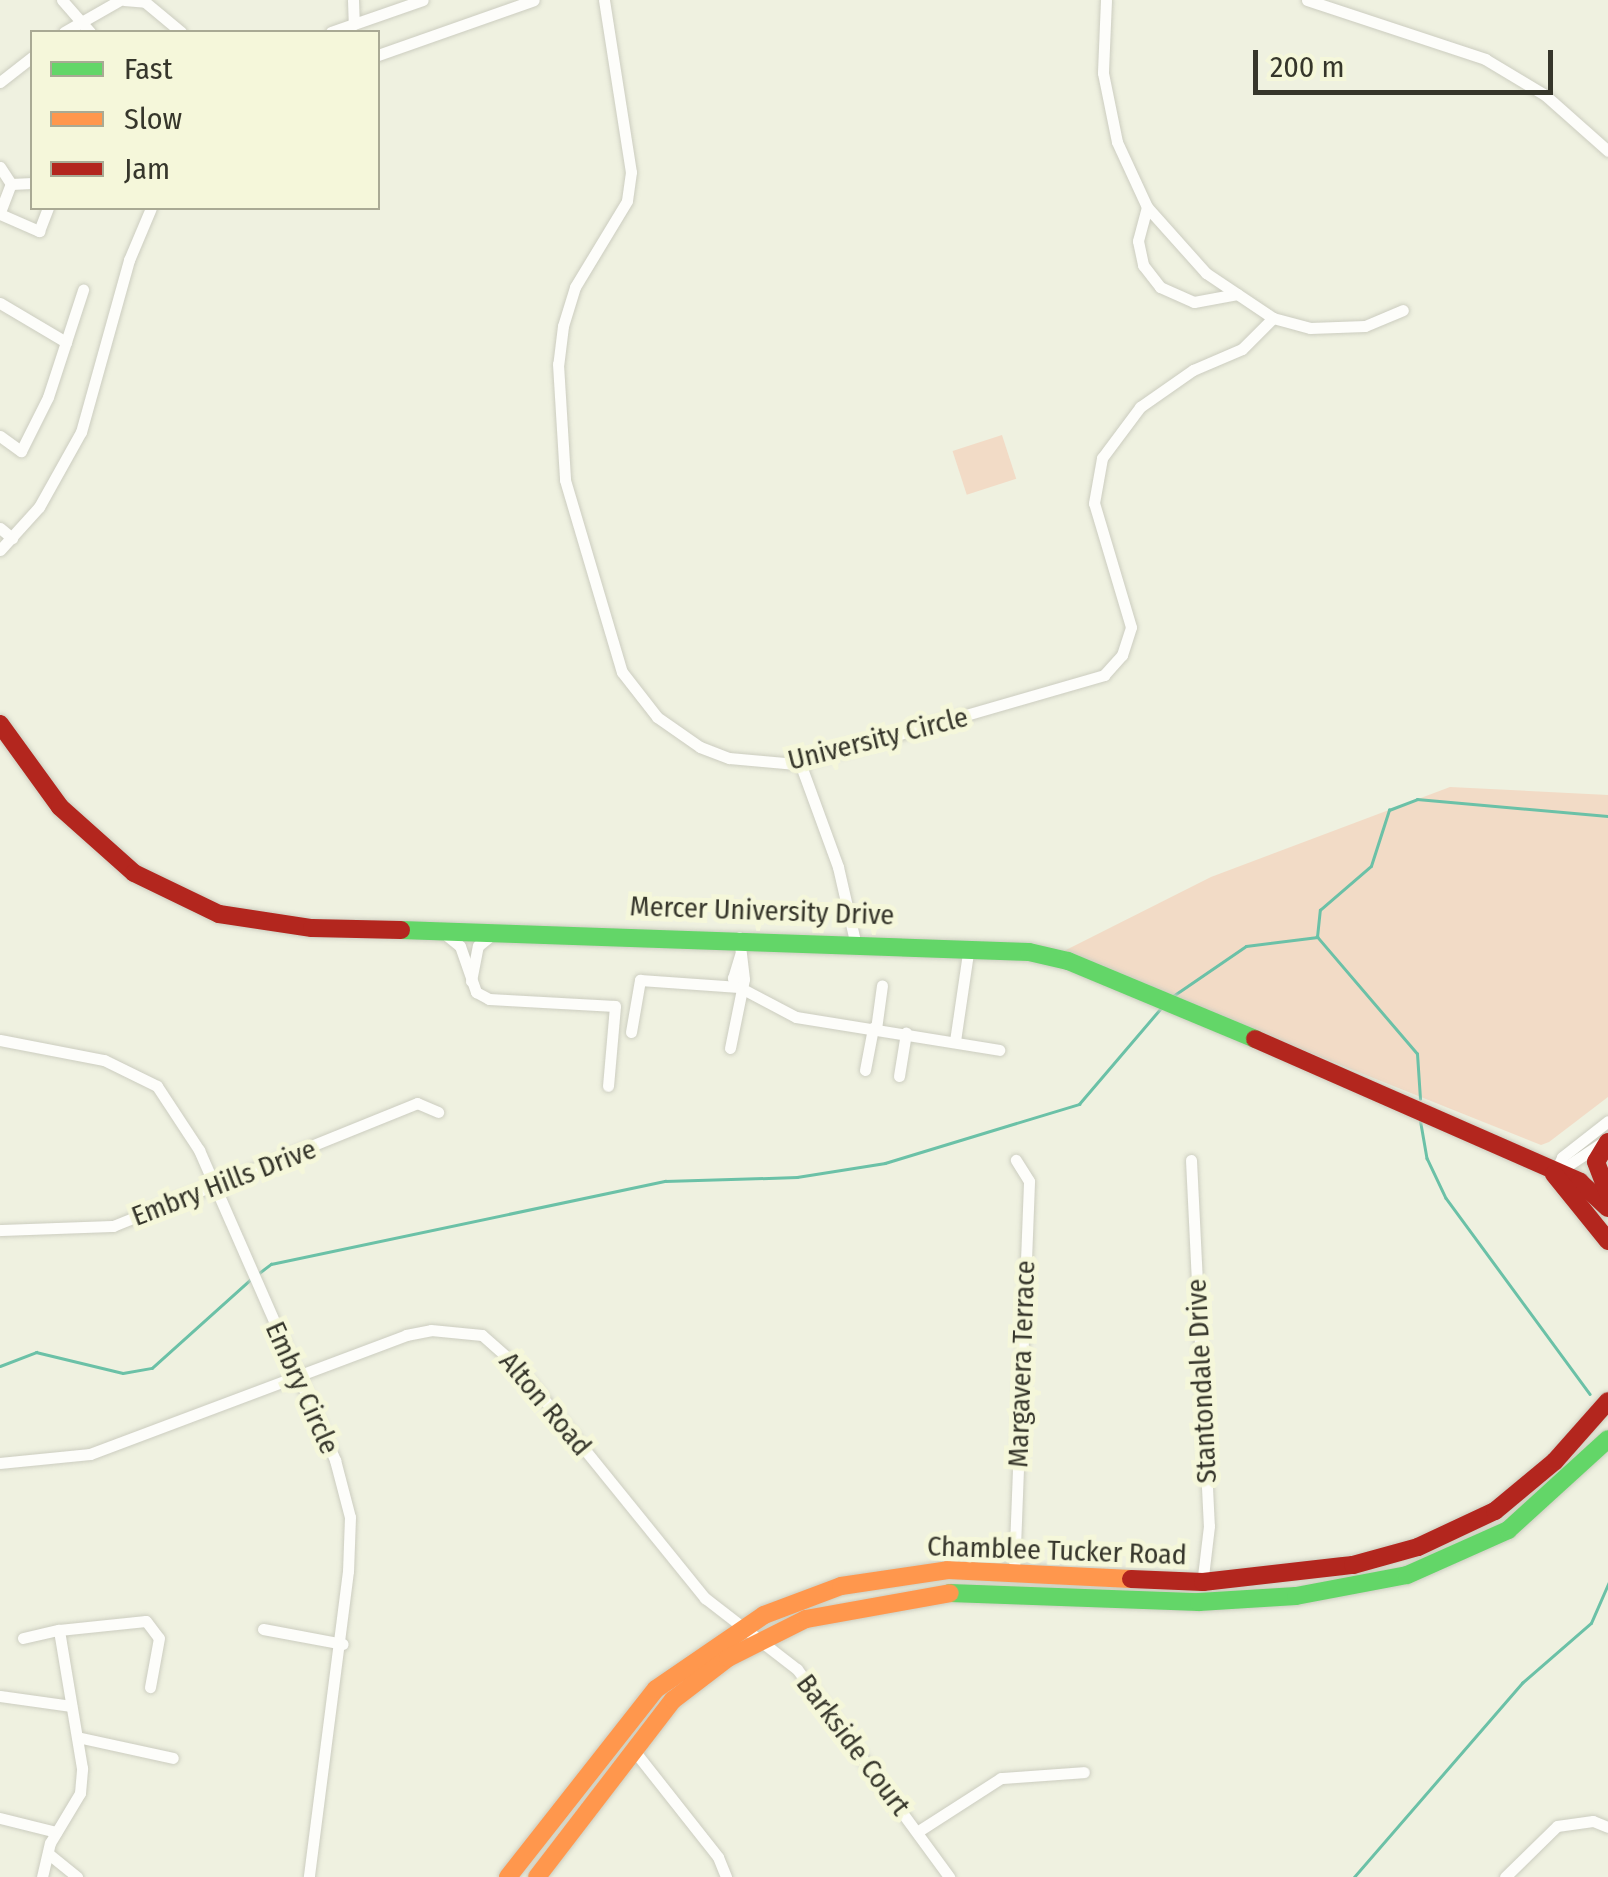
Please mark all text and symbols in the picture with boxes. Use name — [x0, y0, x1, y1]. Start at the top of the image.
legend — [30, 30, 380, 210]
scale bar — [1258, 30, 1558, 92]
text: 200 m — [1270, 49, 1345, 85]
text: Fast — [124, 51, 172, 87]
text: Slow — [124, 101, 182, 137]
text: Jam — [124, 151, 170, 187]
street label: University Circle — [785, 700, 971, 778]
street label: Mercer University Drive — [629, 890, 895, 932]
street label: Embry Hills Drive — [127, 1132, 321, 1234]
street label: Margavera Terrace — [1002, 1260, 1042, 1468]
street label: Stantondale Drive — [1180, 1278, 1224, 1484]
street label: Embry Circle — [258, 1317, 346, 1459]
street label: Alton Road — [492, 1345, 598, 1463]
street label: Chamblee Tucker Road — [927, 1530, 1187, 1572]
street label: Barkside Court — [789, 1668, 917, 1822]

